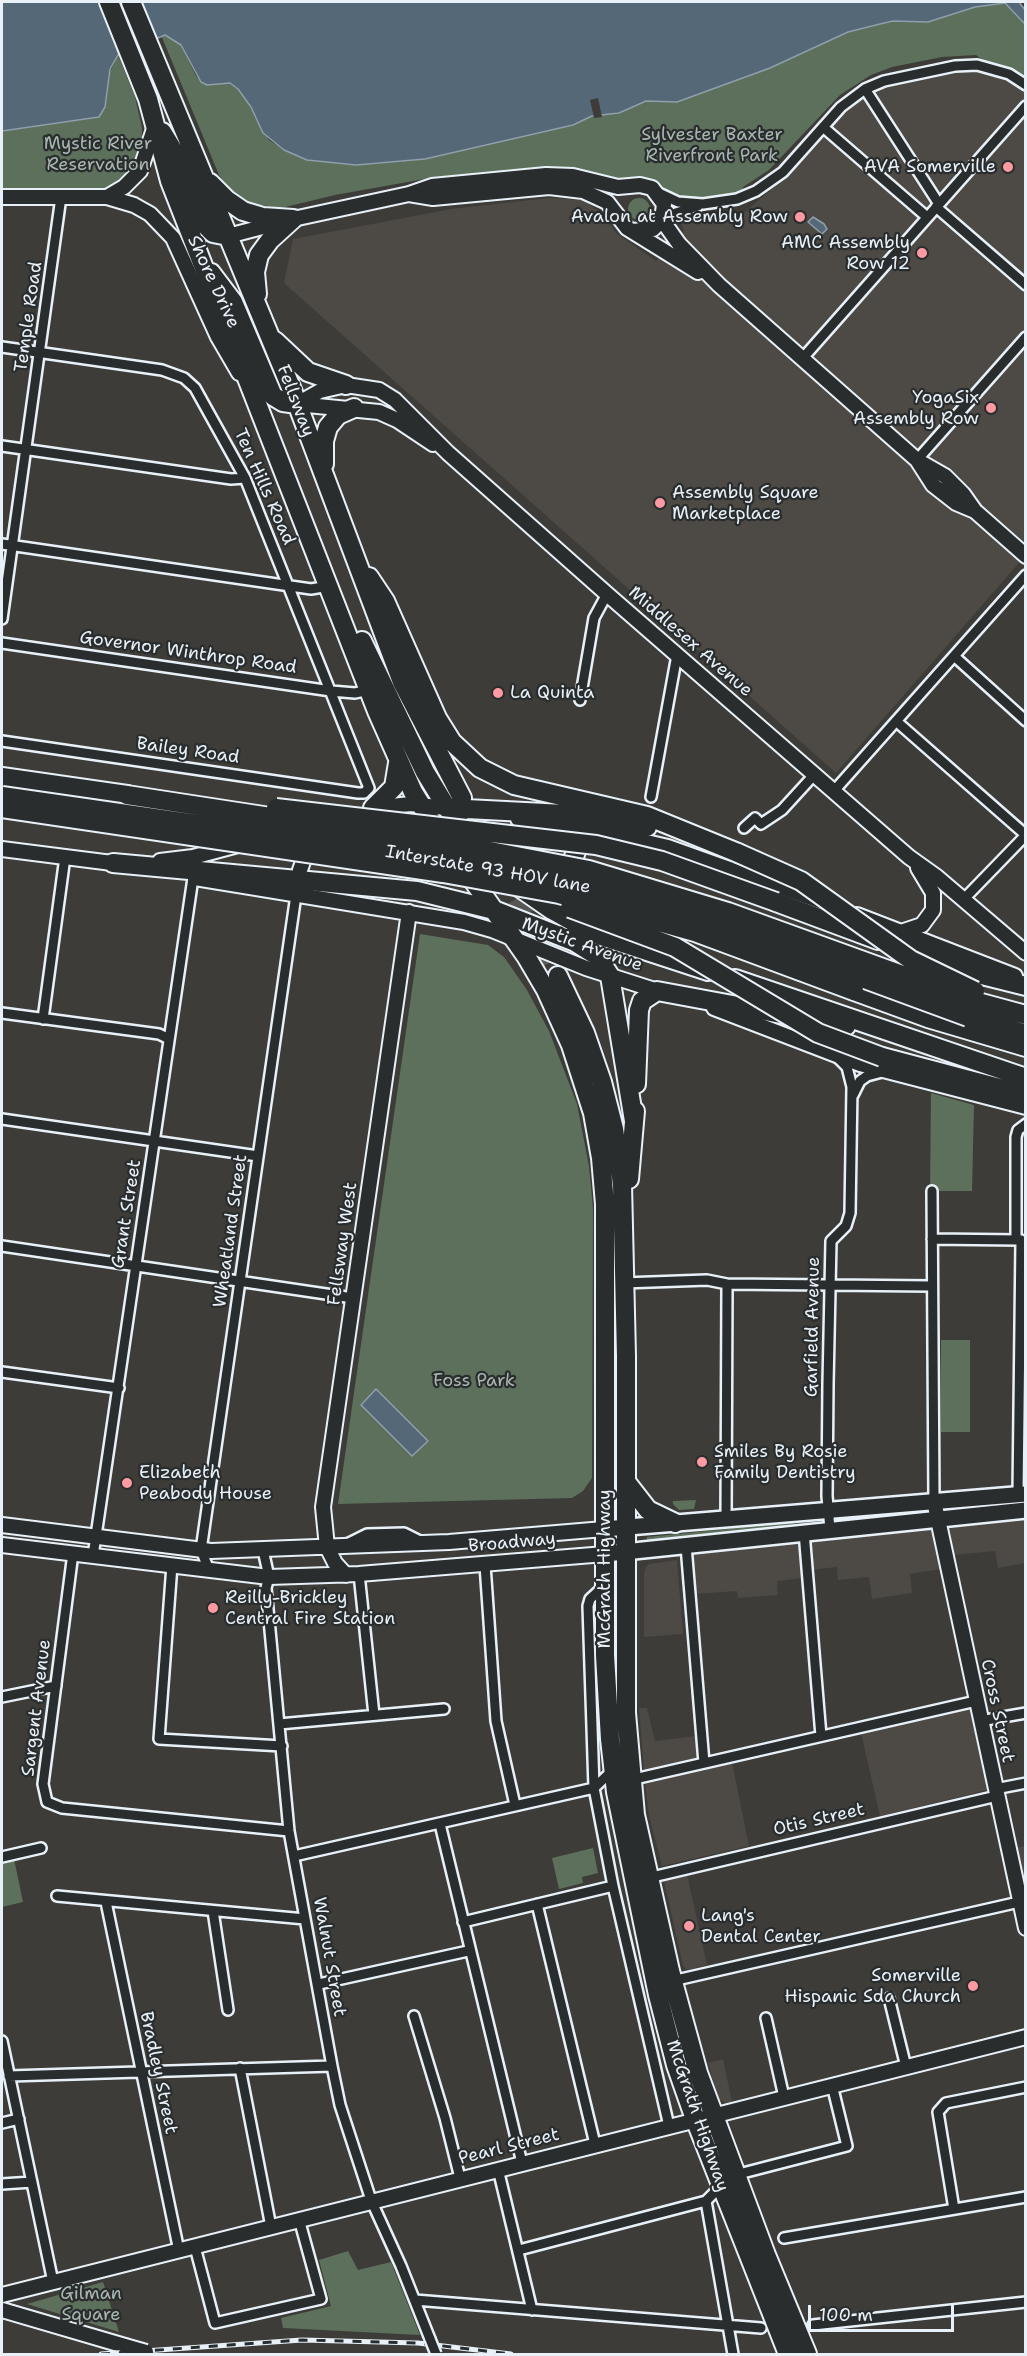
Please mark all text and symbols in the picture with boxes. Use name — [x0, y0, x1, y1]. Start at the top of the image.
park label: Sylvester Baxter Riverfront Park — [641, 124, 783, 166]
park label: Mystic River Reservation — [44, 133, 152, 176]
place label: AVA Somerville — [864, 156, 996, 178]
marker: AVA Somerville — [1001, 160, 1015, 174]
place label: Avalon at Assembly Row — [571, 206, 788, 228]
marker: Avalon at Assembly Row — [793, 210, 807, 224]
street label: Shore Drive — [182, 232, 244, 332]
place label: AMC Assembly Row 12 — [781, 232, 910, 274]
marker: AMC Assembly Row 12 — [915, 246, 929, 260]
street label: Temple Road — [11, 260, 47, 374]
street label: Fellsway — [271, 362, 319, 440]
place label: YogaSix Assembly Row — [853, 387, 979, 430]
marker: YogaSix Assembly Row — [984, 401, 998, 415]
street label: Ten Hills Road — [229, 425, 299, 549]
place label: Assembly Square Marketplace — [672, 482, 819, 524]
marker: Assembly Square Marketplace — [653, 496, 667, 510]
street label: Middlesex Avenue — [623, 582, 757, 702]
street label: Governor Winthrop Road — [78, 627, 298, 679]
place label: La Quinta — [510, 682, 595, 704]
marker: La Quinta — [491, 686, 505, 700]
street label: Bailey Road — [135, 733, 241, 769]
street label: Interstate 93 HOV lane — [384, 841, 592, 899]
street label: Mystic Avenue — [519, 913, 645, 977]
street label: Wheatland Street — [210, 1153, 252, 1309]
street label: Grant Street — [108, 1158, 146, 1270]
street label: Fellsway West — [324, 1181, 362, 1307]
street label: Garfield Avenue — [801, 1257, 825, 1397]
park label: Foss Park — [433, 1370, 515, 1392]
place label: Smiles By Rosie Family Dentistry — [714, 1441, 856, 1484]
marker: Smiles By Rosie Family Dentistry — [695, 1455, 709, 1469]
place label: Elizabeth Peabody House — [139, 1462, 272, 1504]
marker: Elizabeth Peabody House — [120, 1476, 134, 1490]
street label: McGrath Highway — [594, 1489, 616, 1649]
street label: Broadway — [467, 1528, 557, 1558]
place label: Reilly-Brickley Central Fire Station — [225, 1587, 395, 1630]
marker: Reilly-Brickley Central Fire Station — [206, 1601, 220, 1615]
street label: Sargent Avenue — [18, 1638, 56, 1778]
street label: Cross Street — [976, 1657, 1018, 1765]
street label: Otis Street — [771, 1799, 867, 1841]
street label: Walnut Street — [308, 1895, 350, 2019]
place label: Lang's Dental Center — [701, 1905, 821, 1948]
marker: Lang's Dental Center — [682, 1919, 696, 1933]
place label: Somerville Hispanic Sda Church — [785, 1965, 961, 2008]
marker: Somerville Hispanic Sda Church — [966, 1979, 980, 1993]
street label: Bradley Street — [134, 2010, 182, 2136]
street label: McGrath Highway — [661, 2037, 733, 2195]
street label: Pearl Street — [456, 2124, 562, 2170]
park label: Gilman Square — [60, 2283, 122, 2326]
scale bar — [811, 2293, 956, 2331]
text: 100 m — [819, 2303, 873, 2327]

